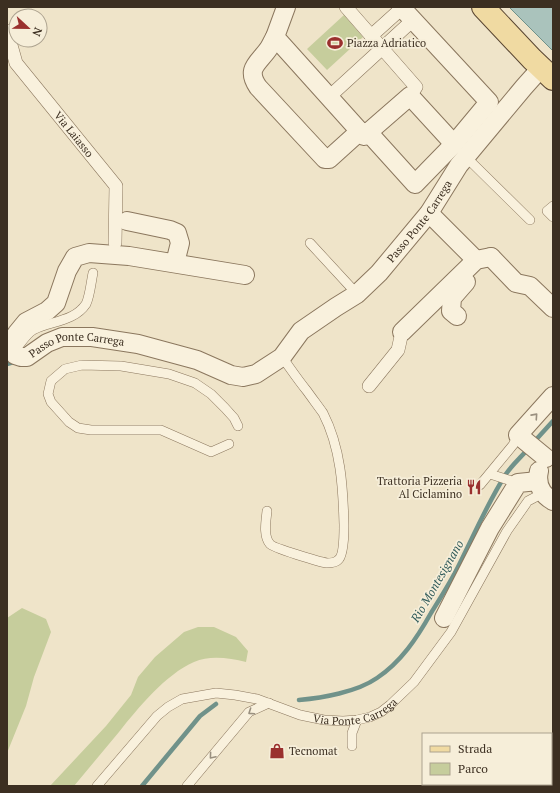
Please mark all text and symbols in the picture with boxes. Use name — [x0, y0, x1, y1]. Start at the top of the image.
north arrow — [8, 8, 48, 48]
text: N — [29, 25, 45, 39]
sports icon: Piazza Adriatico — [326, 34, 344, 52]
place label: Piazza Adriatico — [347, 36, 426, 50]
street label: Via Laiasso — [51, 108, 97, 160]
street label: Passo Ponte Carrega — [384, 177, 455, 265]
street label: Passo Ponte Carrega — [26, 330, 126, 361]
one-way arrow — [531, 413, 538, 421]
place label: Trattoria Pizzeria Al Ciclamino — [377, 474, 462, 501]
restaurant icon: Trattoria Pizzeria Al Ciclamino — [465, 478, 483, 496]
water label: Rio Montesignano — [407, 537, 467, 626]
street label: Via Ponte Carrega — [312, 695, 400, 728]
one-way arrow — [249, 708, 256, 715]
legend — [422, 733, 552, 785]
text: Strada — [458, 741, 492, 756]
shop icon: Tecnomat — [268, 742, 286, 760]
place label: Tecnomat — [289, 744, 338, 758]
one-way arrow — [210, 751, 217, 759]
text: Parco — [458, 761, 488, 776]

